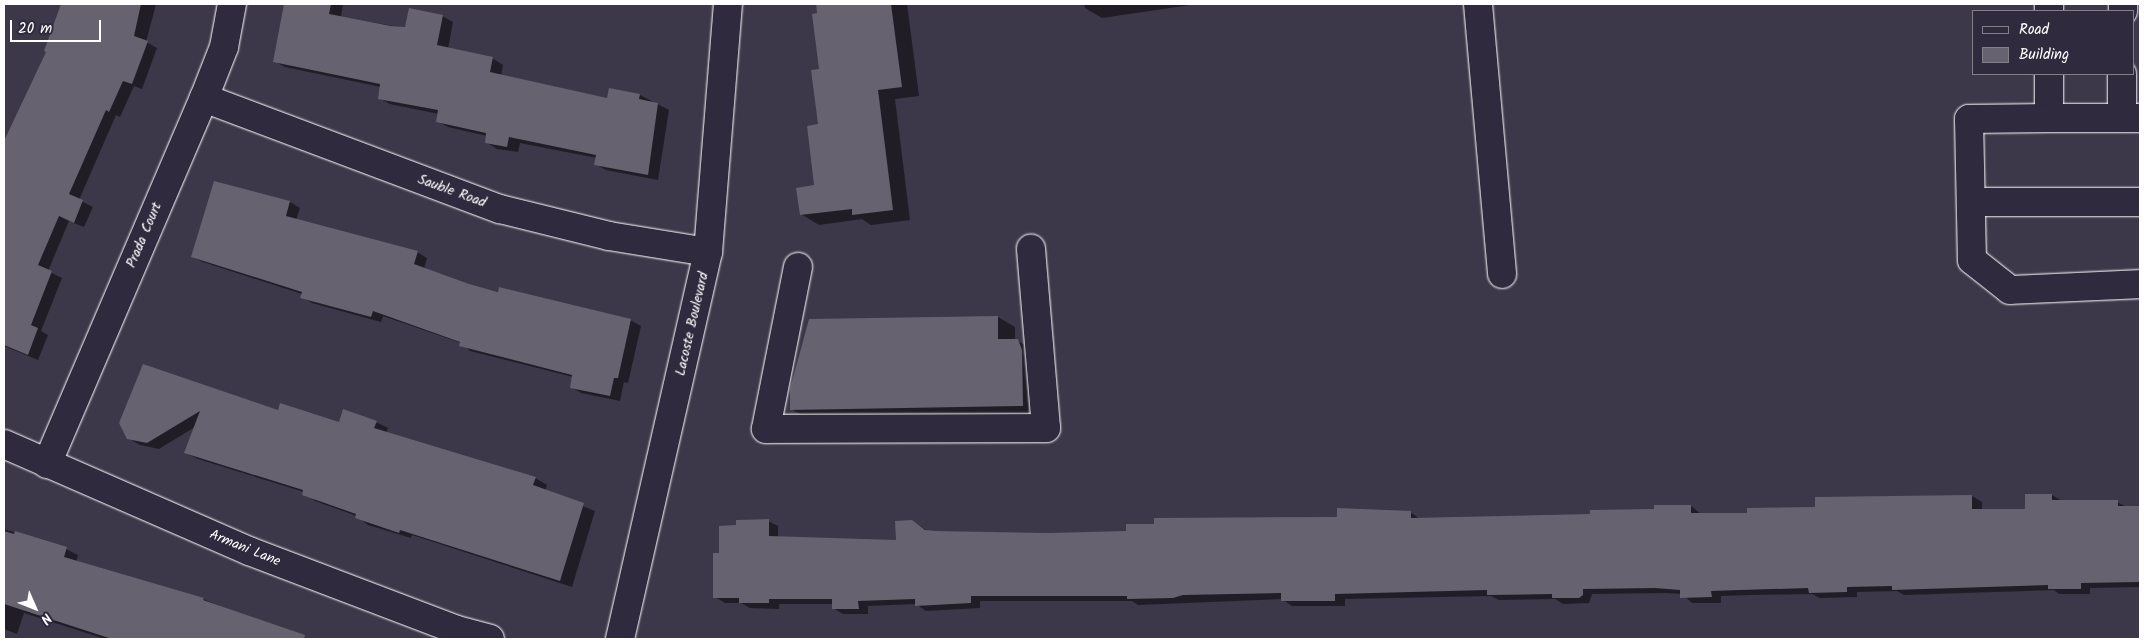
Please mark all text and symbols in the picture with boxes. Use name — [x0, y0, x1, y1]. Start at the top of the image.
scale bar — [12, 10, 104, 42]
legend — [1972, 10, 2134, 75]
text: 20 m — [18, 17, 52, 41]
text: Road — [2019, 18, 2049, 42]
text: Building — [2019, 43, 2069, 67]
street label: Sauble Road — [416, 171, 488, 211]
street label: Prada Court — [123, 200, 165, 270]
street label: Lacoste Boulevard — [672, 271, 712, 377]
street label: Armani Lane — [207, 526, 283, 570]
north arrow — [10, 583, 60, 633]
text: N — [35, 608, 57, 629]

